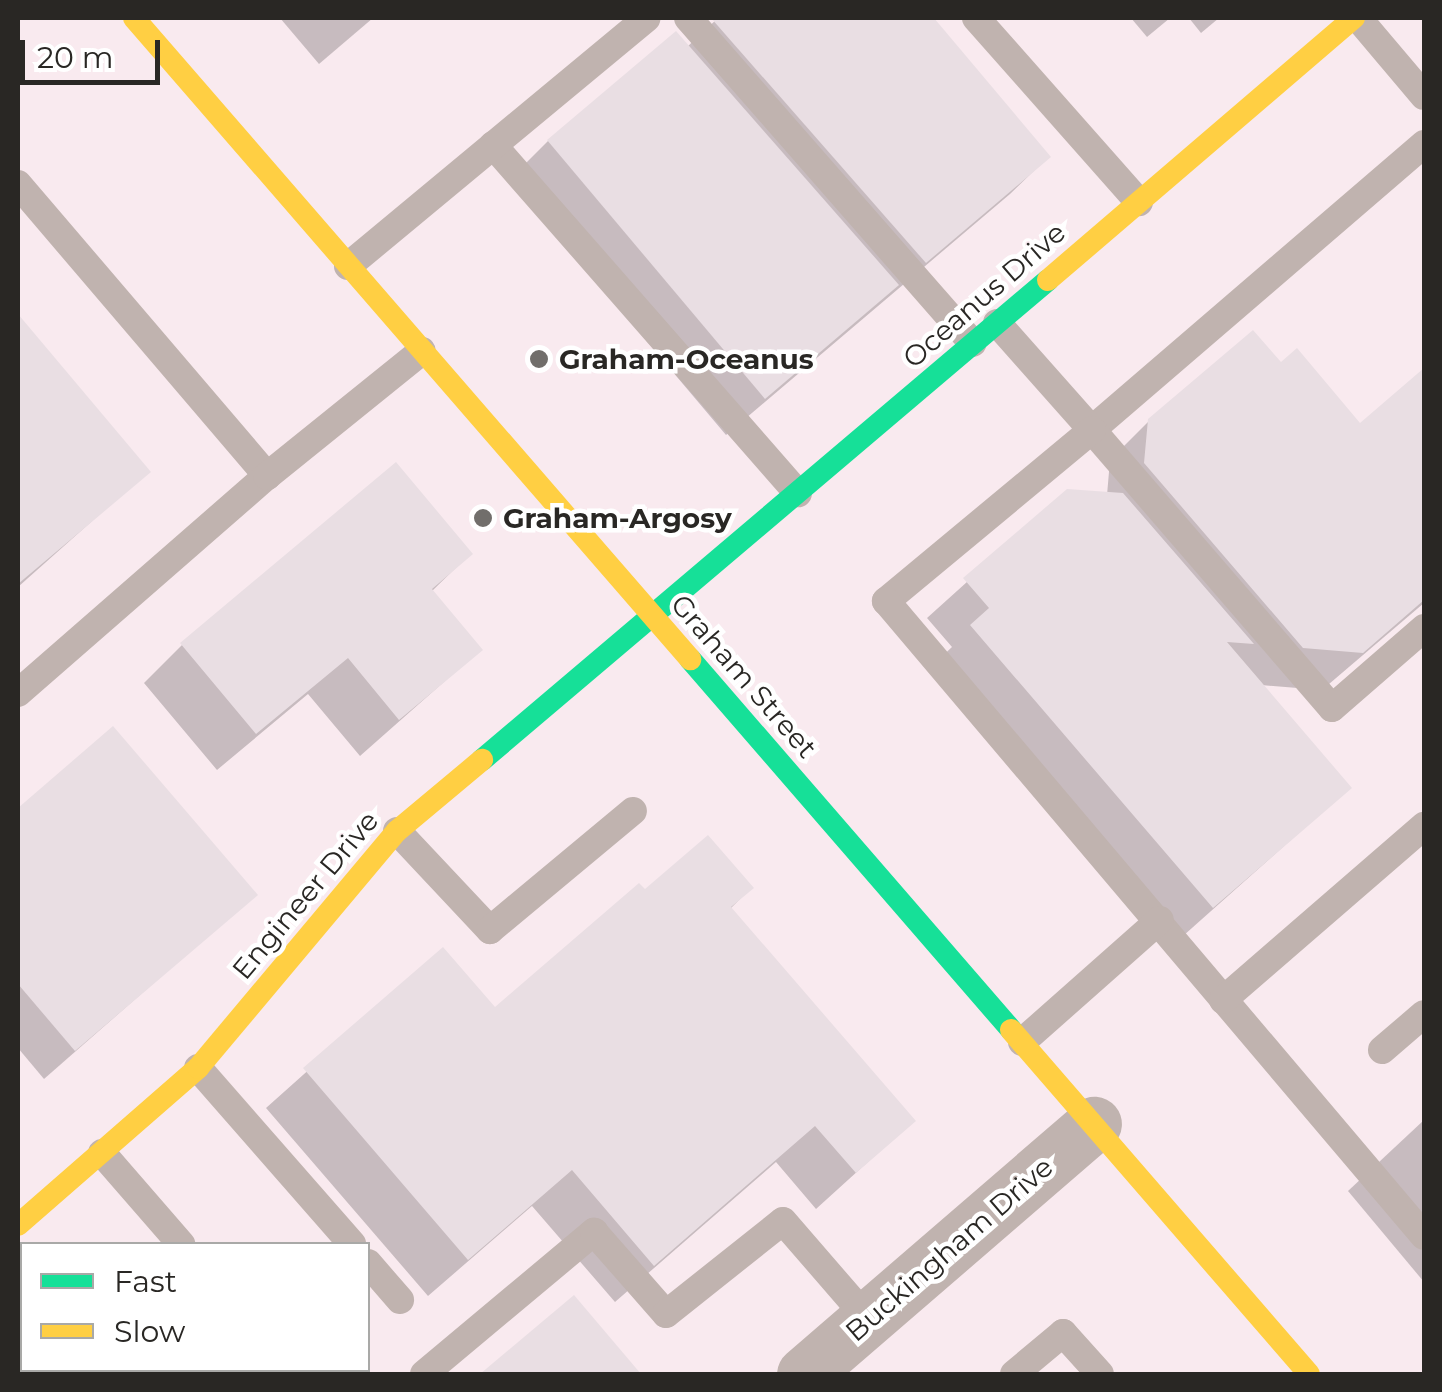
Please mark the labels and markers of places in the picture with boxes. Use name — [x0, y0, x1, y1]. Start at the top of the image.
place label: Graham-Oceanus — [559, 342, 814, 376]
marker: Graham-Oceanus — [528, 348, 550, 370]
place label: Graham-Argosy — [503, 501, 732, 535]
marker: Graham-Argosy — [472, 507, 494, 529]

